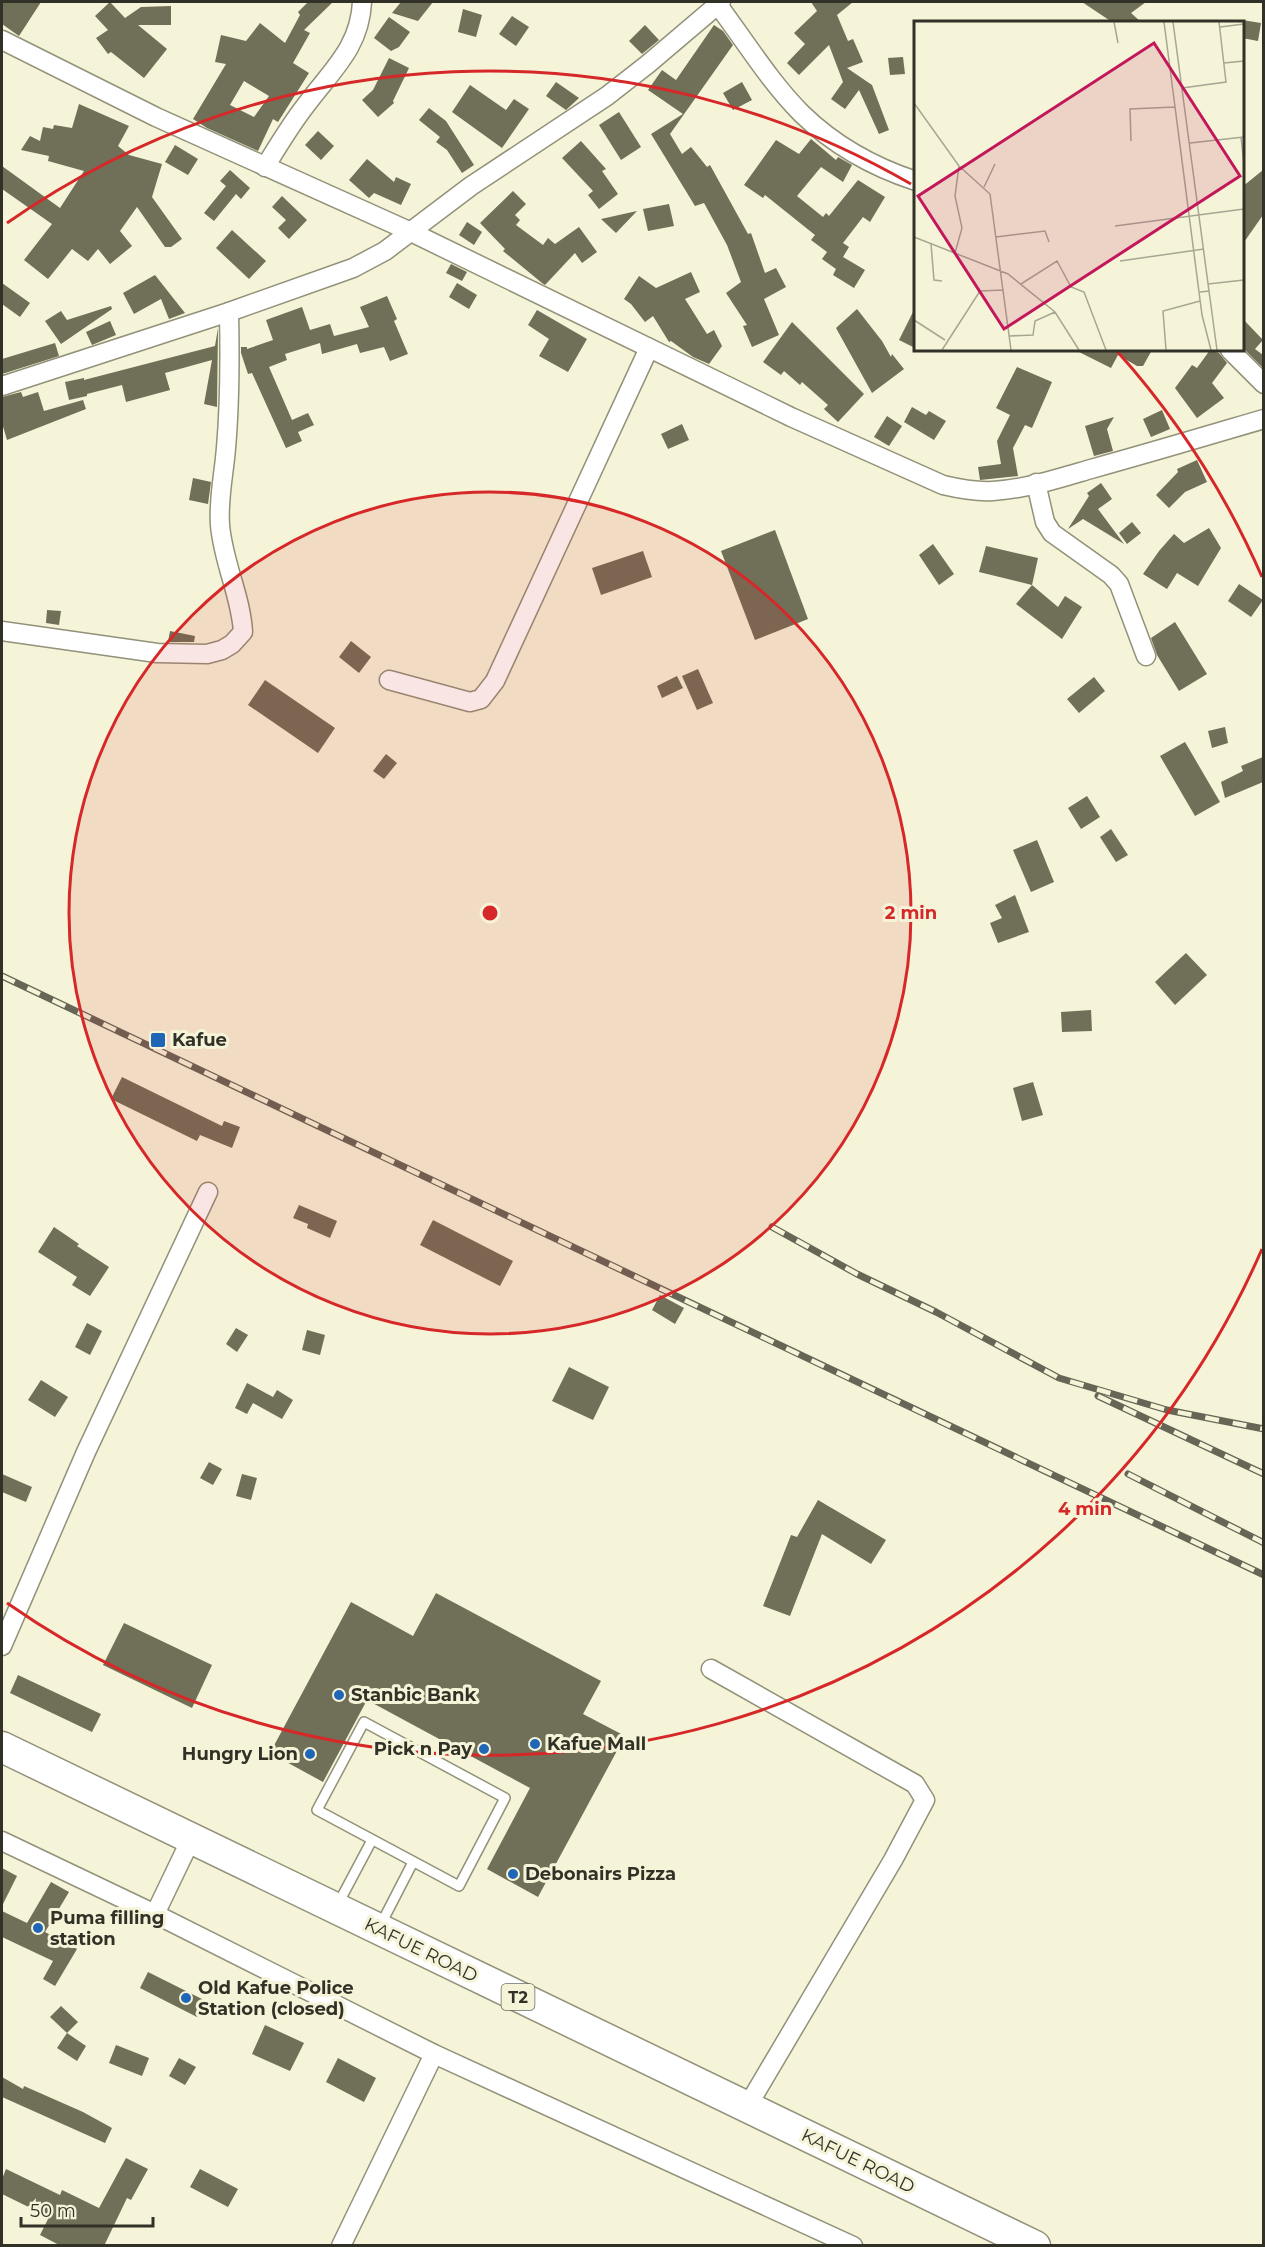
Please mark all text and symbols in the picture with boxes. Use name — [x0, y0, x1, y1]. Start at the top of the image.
inset map — [914, 21, 1244, 351]
text: 2 min — [885, 902, 937, 924]
centre of rings — [480, 903, 500, 923]
place label: Kafue — [172, 1029, 227, 1051]
marker: Kafue — [149, 1031, 167, 1049]
text: 4 min — [1058, 1498, 1112, 1520]
place label: Stanbic Bank — [351, 1684, 476, 1706]
marker: Stanbic Bank — [332, 1688, 346, 1702]
place label: Kafue Mall — [547, 1733, 646, 1755]
marker: Kafue Mall — [528, 1737, 542, 1751]
place label: Pick n Pay — [374, 1738, 472, 1760]
marker: Pick n Pay — [477, 1742, 491, 1756]
place label: Hungry Lion — [182, 1743, 298, 1765]
marker: Hungry Lion — [303, 1747, 317, 1761]
place label: Debonairs Pizza — [525, 1863, 676, 1885]
marker: Debonairs Pizza — [506, 1867, 520, 1881]
place label: Puma filling station — [50, 1907, 164, 1950]
street label: KAFUE ROAD — [361, 1913, 481, 1987]
marker: Puma filling station — [31, 1921, 45, 1935]
place label: Old Kafue Police Station (closed) — [198, 1977, 354, 2020]
road number: T2 — [502, 1984, 534, 2010]
marker: Old Kafue Police Station (closed) — [179, 1991, 193, 2005]
street label: KAFUE ROAD — [798, 2124, 918, 2198]
scale bar — [21, 2190, 153, 2228]
text: 50 m — [30, 2200, 76, 2222]

